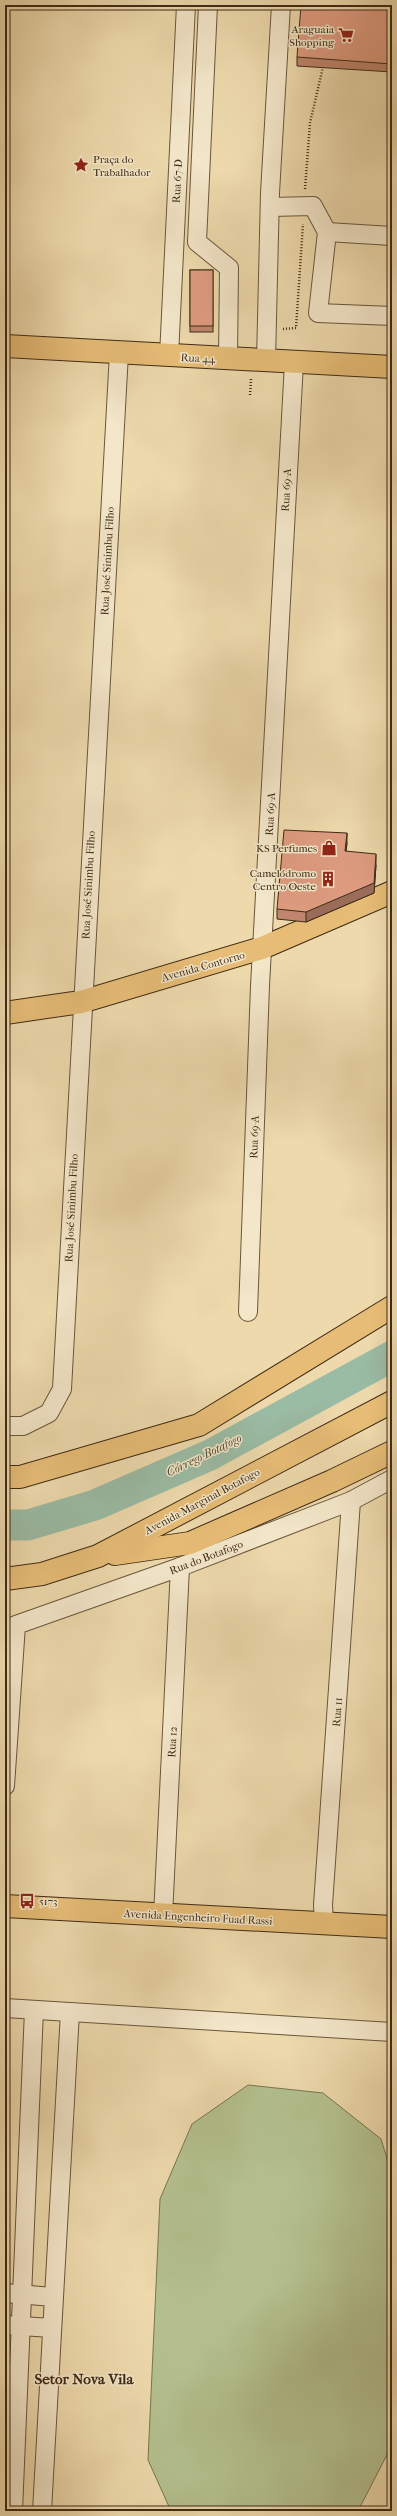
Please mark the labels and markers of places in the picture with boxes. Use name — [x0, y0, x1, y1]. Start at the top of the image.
place label: Araguaia Shopping — [289, 23, 335, 49]
supermarket icon: Araguaia Shopping — [337, 26, 355, 44]
place label: Praça do Trabalhador — [93, 153, 151, 179]
place icon: Praça do Trabalhador — [72, 156, 90, 174]
shop icon: KS Perfumes — [320, 839, 338, 857]
place label: KS Perfumes — [256, 842, 317, 855]
place label: Camelódromo Centro Oeste — [250, 867, 317, 893]
building icon: Camelódromo Centro Oeste — [319, 870, 337, 888]
bus stop icon: 5173 — [18, 1892, 36, 1910]
place label: 5173 — [39, 1895, 58, 1908]

